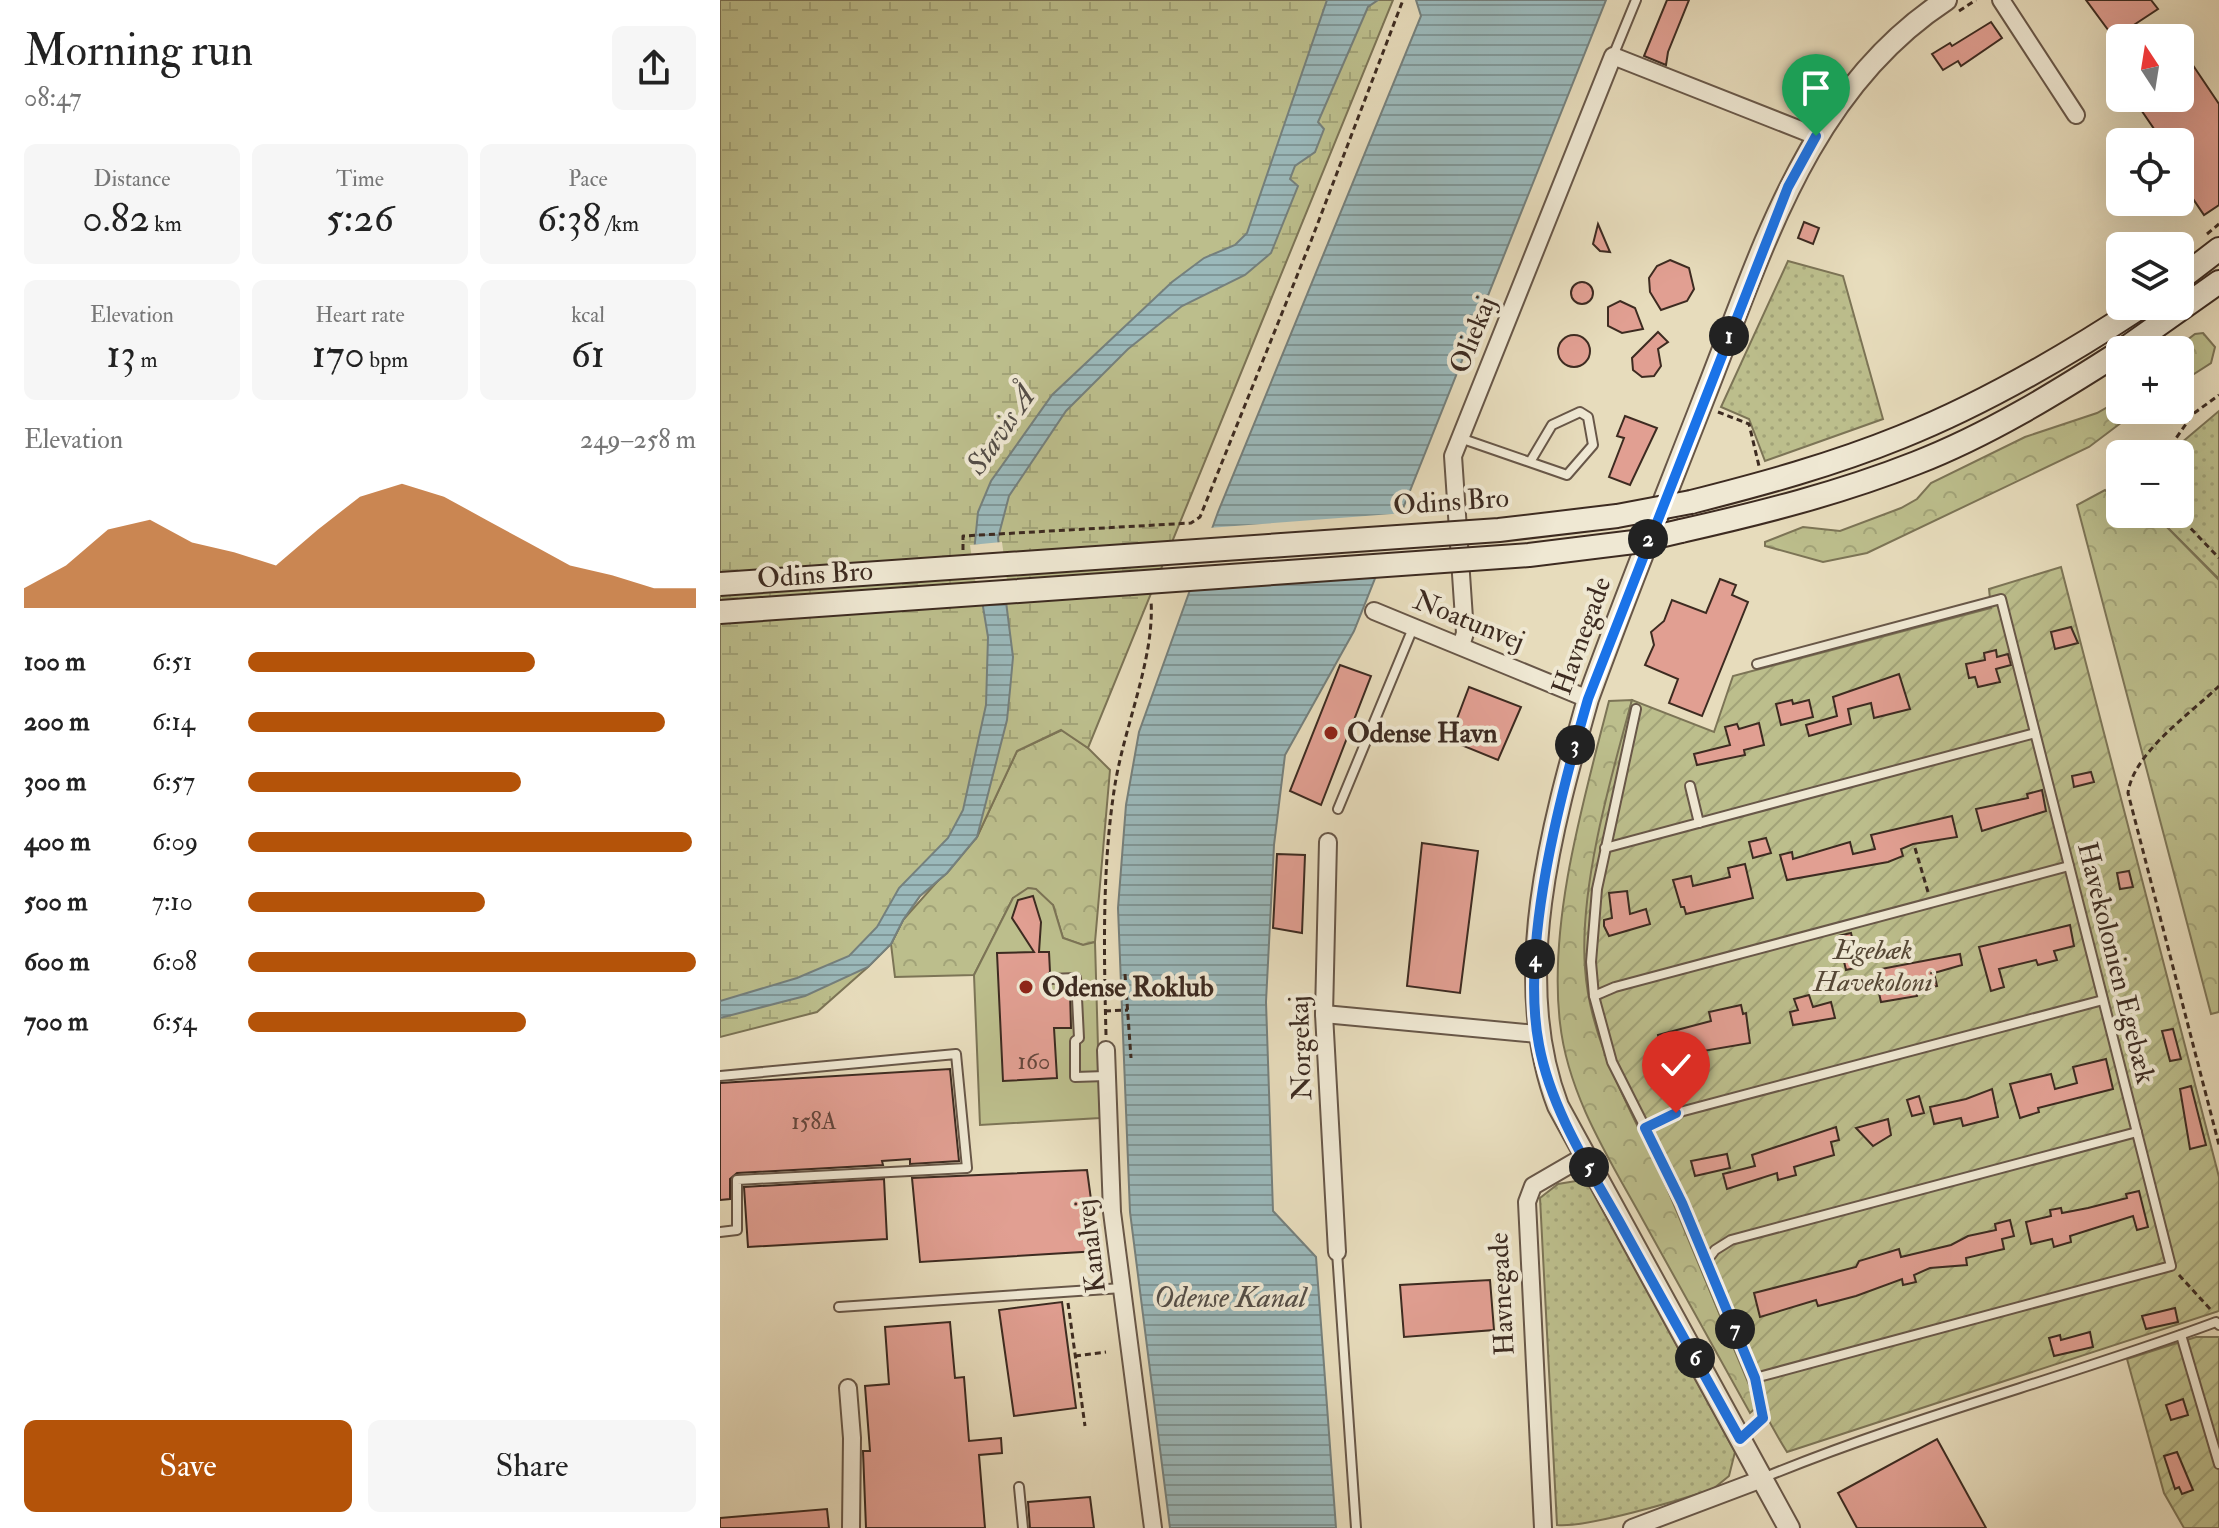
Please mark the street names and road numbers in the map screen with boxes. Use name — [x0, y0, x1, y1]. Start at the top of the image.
street label: Oliekaj — [1442, 291, 1504, 379]
street label: Odins Bro — [1392, 480, 1510, 524]
street label: Odins Bro — [756, 553, 874, 597]
street label: Havnegade — [1545, 572, 1620, 700]
street label: Noatunvej — [1408, 583, 1530, 659]
street label: Havekolonien Egebæk — [2069, 839, 2163, 1088]
street label: Norgekaj — [1282, 995, 1320, 1101]
street label: Kanalvej — [1068, 1197, 1114, 1295]
street label: Havnegade — [1481, 1231, 1523, 1356]

